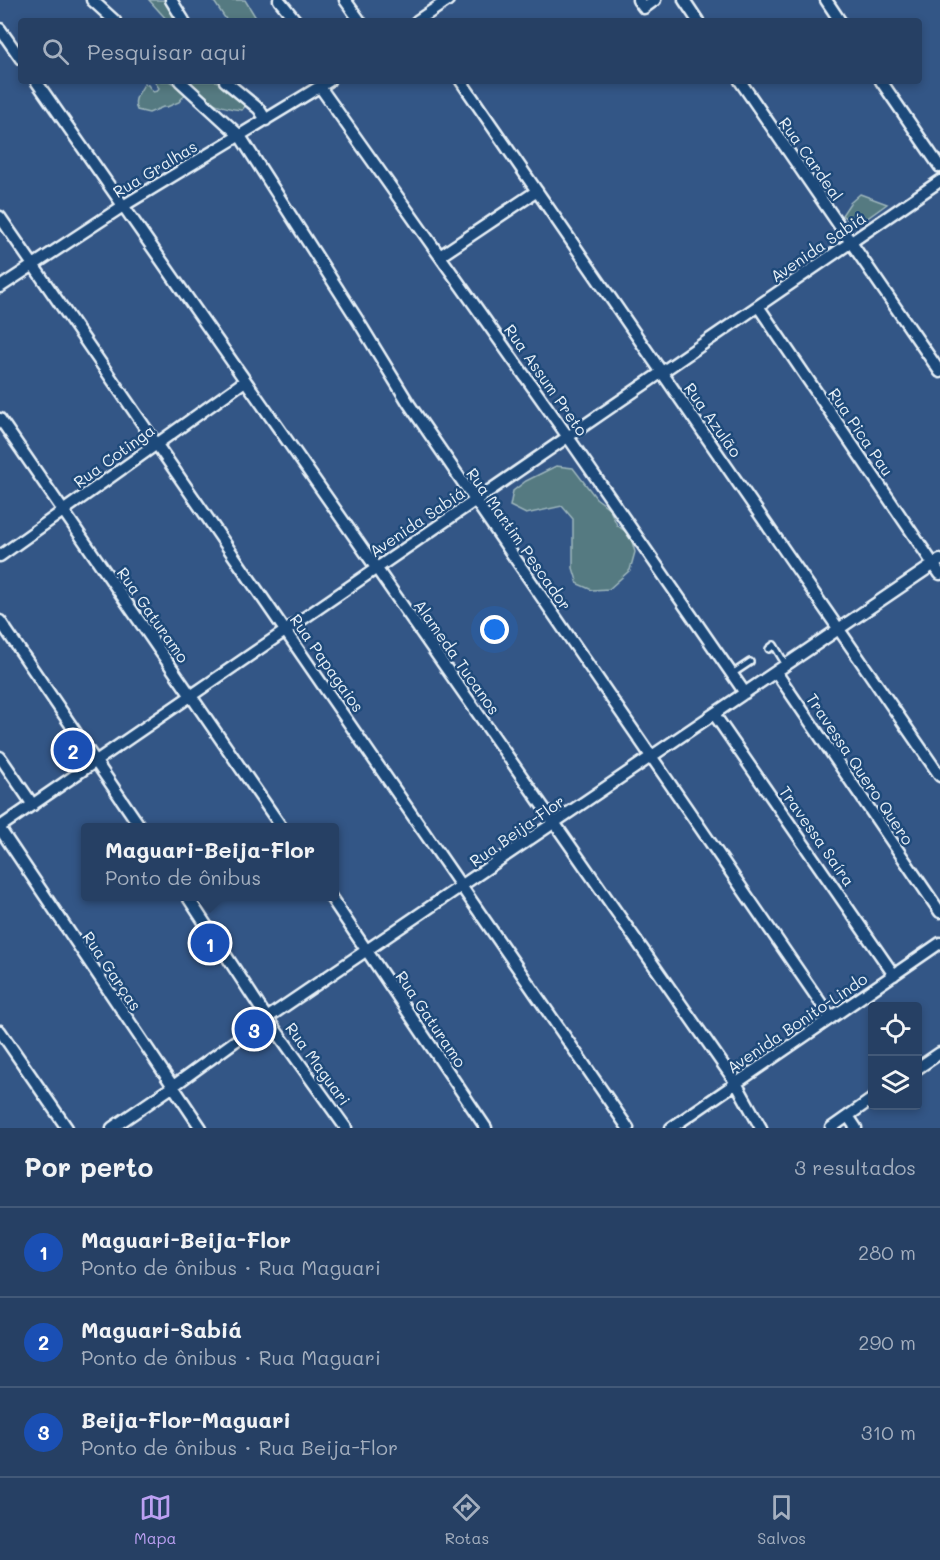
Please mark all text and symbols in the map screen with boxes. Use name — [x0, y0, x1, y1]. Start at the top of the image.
search box — [18, 18, 922, 84]
icon: search — [39, 35, 72, 68]
text: Pesquisar aqui — [87, 37, 247, 66]
street label: Rua Cardeal — [775, 113, 848, 205]
street label: Rua Gralhas — [109, 135, 201, 202]
street label: Avenida Sabiá — [766, 207, 870, 286]
street label: Rua Assum Preto — [500, 320, 593, 440]
street label: Rua Azulão — [680, 378, 747, 461]
street label: Rua Pica Pau — [824, 384, 899, 480]
street label: Rua Cotinga — [69, 419, 158, 492]
street label: Rua Martim Pescador — [462, 463, 577, 614]
street label: Avenida Sabiá — [365, 482, 469, 561]
street label: Rua Gaturamo — [113, 563, 194, 667]
street label: Alameda Tucanos — [410, 595, 505, 718]
street label: Rua Papagaios — [286, 610, 369, 716]
your location — [480, 615, 509, 644]
street label: Travessa Quero Quero — [802, 689, 919, 849]
pin: 2 — [54, 728, 92, 772]
street label: Travessa Saíra — [775, 781, 860, 890]
street label: Rua Beija-Flor — [465, 790, 568, 871]
popup — [81, 823, 339, 901]
text: Maguari-Beija-Flor — [105, 835, 315, 864]
text: Ponto de ônibus — [105, 864, 261, 890]
pin: 1 — [190, 920, 230, 966]
street label: Rua Garças — [78, 927, 147, 1014]
street label: Rua Gaturamo — [391, 966, 471, 1071]
street label: Avenida Bonito-Lindo — [722, 968, 871, 1077]
map controls — [868, 1002, 922, 1110]
button: locate — [868, 1002, 922, 1056]
pin: 3 — [234, 1006, 274, 1052]
street label: Rua Maguari — [281, 1018, 356, 1109]
button: layers — [868, 1056, 922, 1110]
text: Por perto — [24, 1150, 153, 1184]
text: 3 resultados — [794, 1154, 916, 1180]
text: Maguari-Beija-Flor — [81, 1225, 291, 1254]
text: 1 — [39, 1239, 48, 1265]
text: 280 m — [858, 1239, 916, 1265]
text: Ponto de ônibus · Rua Maguari — [81, 1254, 381, 1280]
text: Maguari-Sabiá — [81, 1315, 242, 1344]
text: 2 — [38, 1329, 49, 1355]
text: 290 m — [858, 1329, 916, 1355]
text: Ponto de ônibus · Rua Maguari — [81, 1344, 381, 1370]
text: Beija-Flor-Maguari — [81, 1405, 291, 1434]
text: 3 — [38, 1419, 50, 1445]
text: 310 m — [861, 1419, 916, 1445]
text: Ponto de ônibus · Rua Beija-Flor — [81, 1434, 398, 1460]
tab: Mapa — [134, 1491, 177, 1548]
tab: Rotas — [445, 1491, 489, 1548]
tab: Salvos — [757, 1491, 806, 1548]

